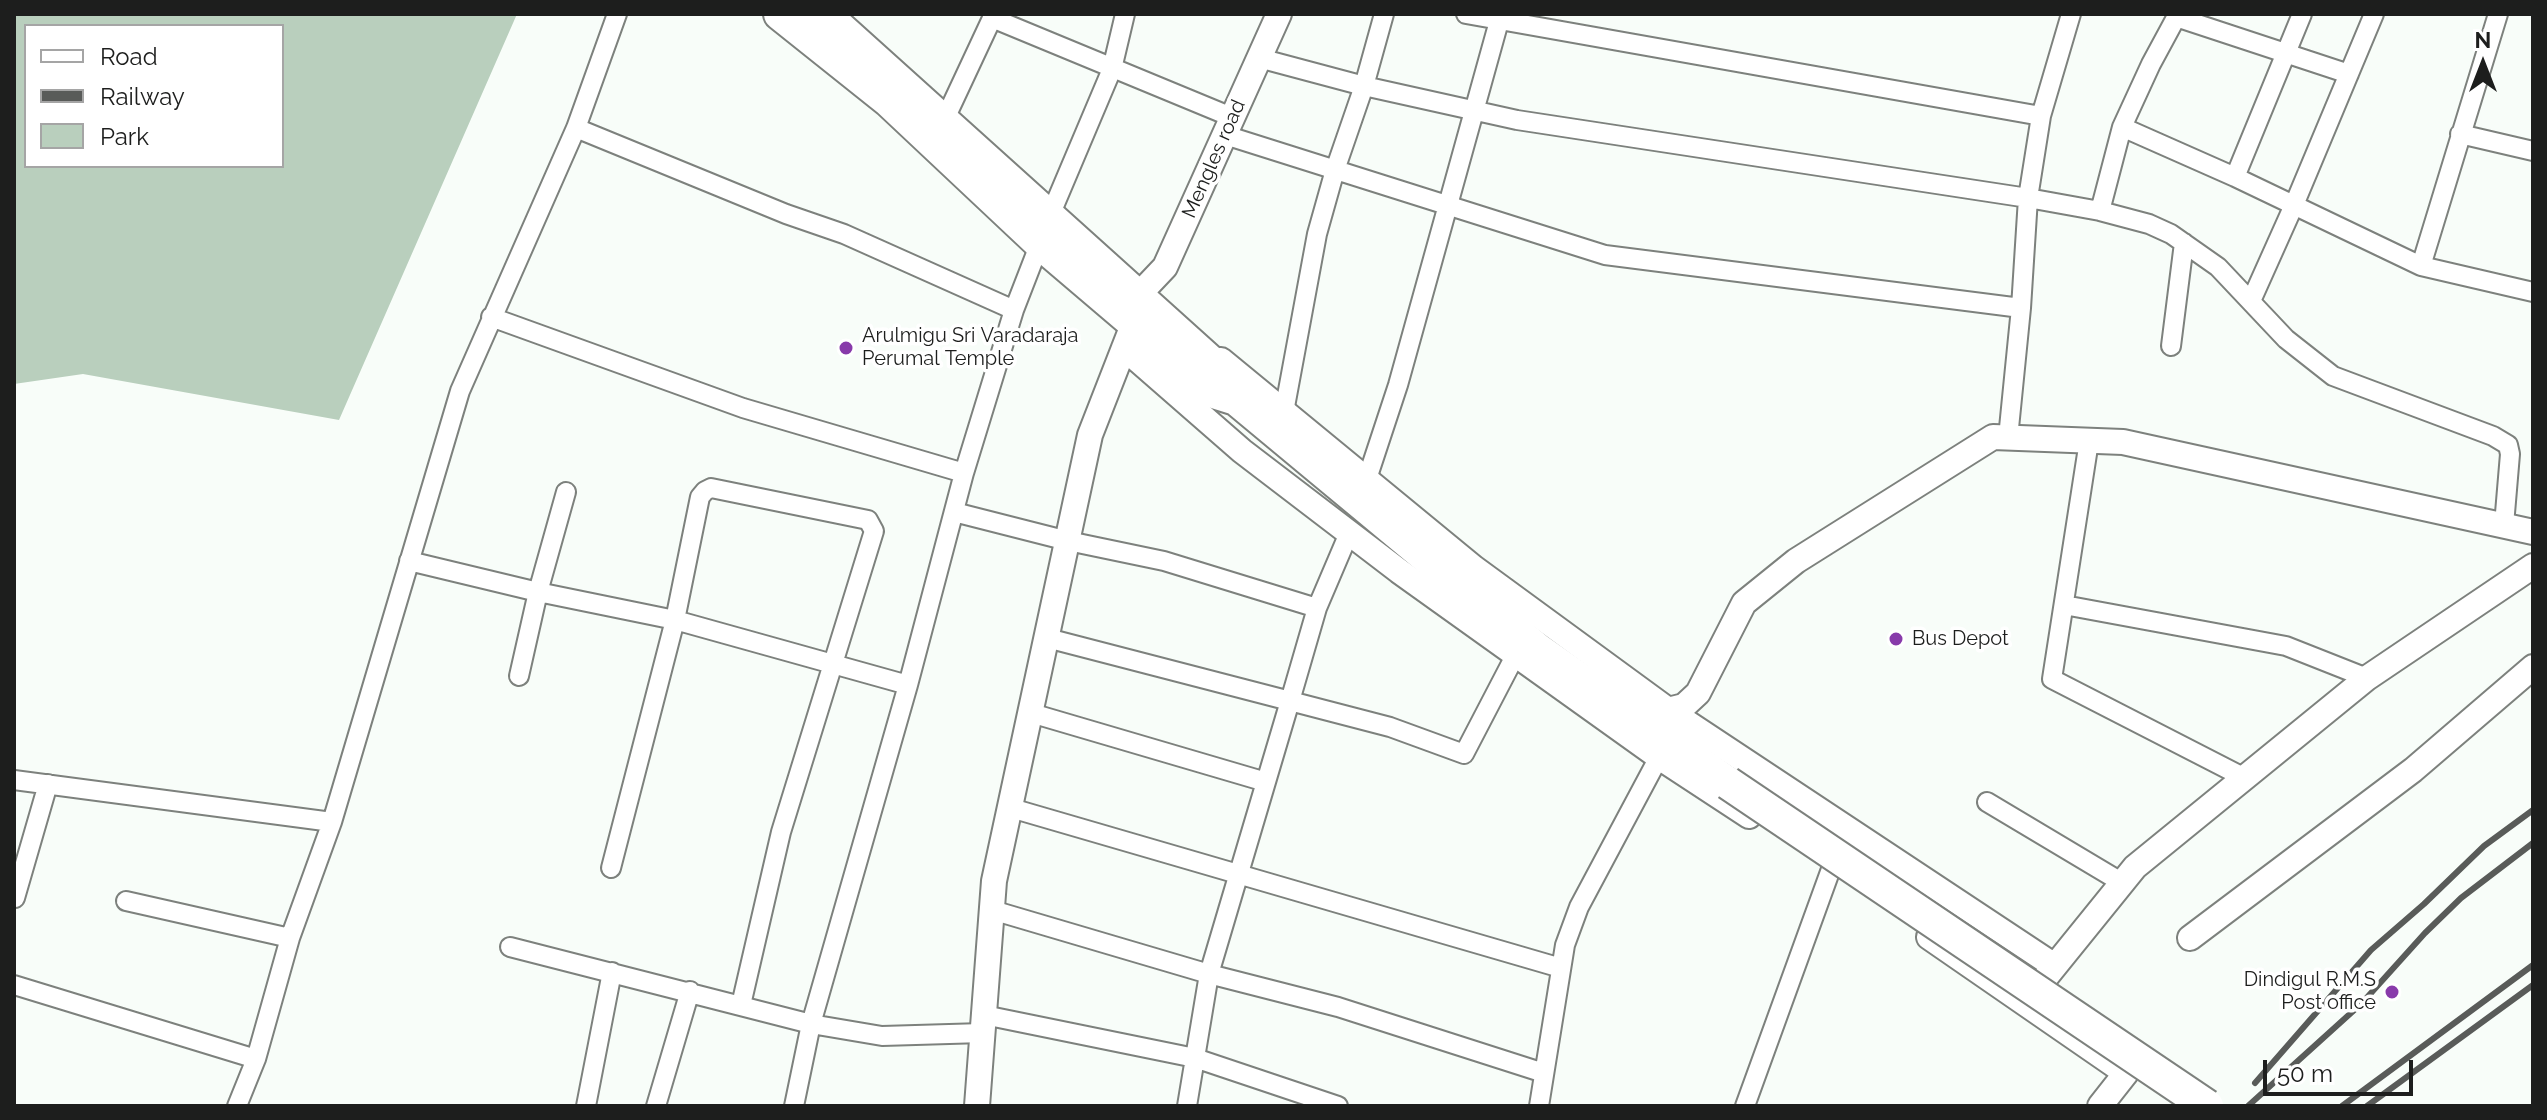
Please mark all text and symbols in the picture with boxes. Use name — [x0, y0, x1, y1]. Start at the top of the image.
legend — [24, 24, 284, 168]
north arrow — [2443, 24, 2523, 104]
text: N — [2475, 27, 2491, 53]
text: Road — [100, 42, 158, 71]
text: Railway — [100, 82, 185, 111]
street label: Mengles road — [1177, 96, 1251, 222]
text: Park — [100, 122, 149, 151]
place label: Arulmigu Sri Varadaraja Perumal Temple — [862, 324, 1078, 371]
marker: Arulmigu Sri Varadaraja Perumal Temple — [837, 339, 855, 357]
place label: Bus Depot — [1912, 627, 2009, 651]
marker: Bus Depot — [1887, 630, 1905, 648]
place label: Dindigul R.M.S Post office — [2244, 968, 2376, 1015]
marker: Dindigul R.M.S Post office — [2383, 983, 2401, 1001]
scale bar — [2267, 1044, 2417, 1094]
text: 50 m — [2277, 1059, 2333, 1088]

